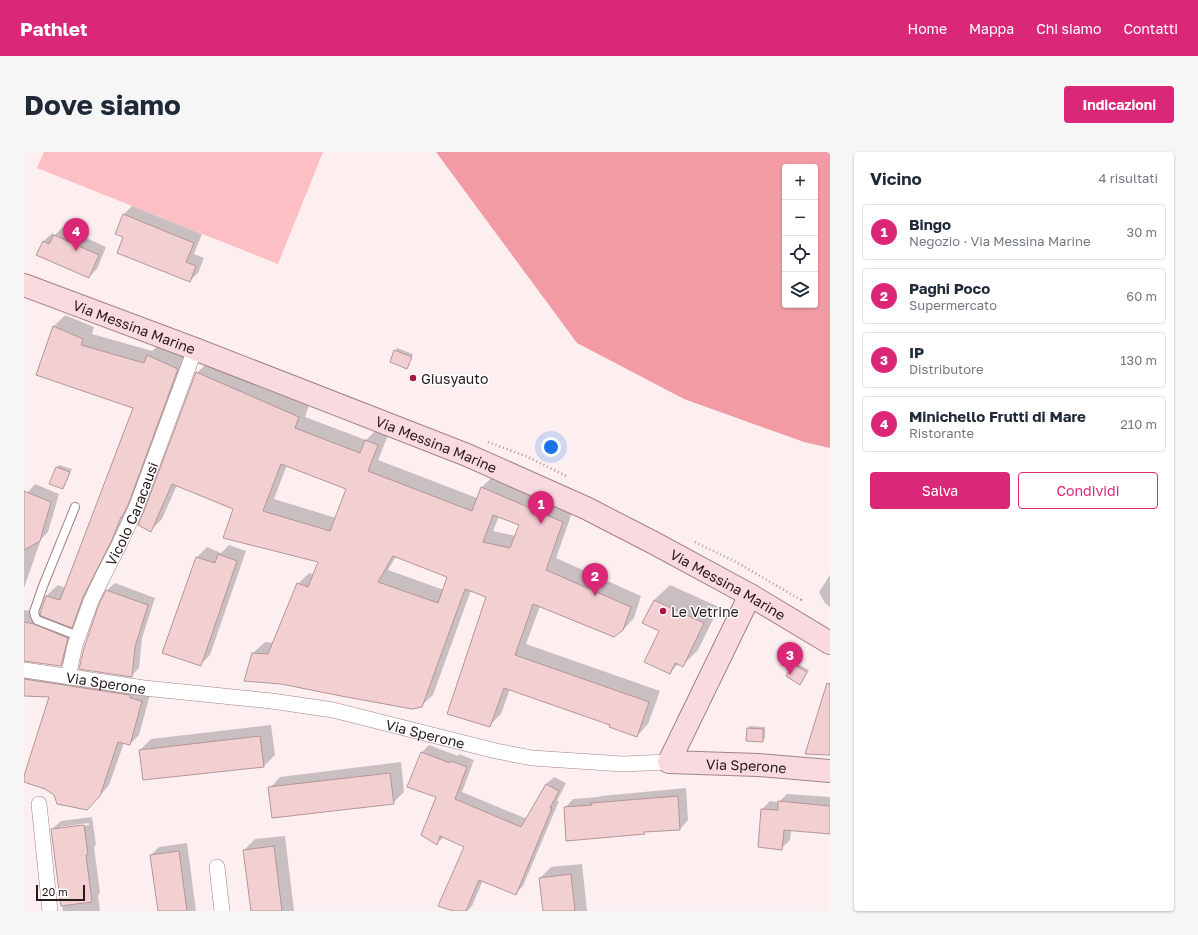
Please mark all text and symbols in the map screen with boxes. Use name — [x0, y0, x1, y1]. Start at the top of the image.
text: Pathlet — [20, 17, 88, 40]
text: Home — [908, 20, 947, 37]
text: Mappa — [969, 20, 1014, 37]
text: Chi siamo — [1036, 20, 1101, 37]
text: Contatti — [1123, 20, 1178, 37]
button: Indicazioni — [1064, 86, 1174, 123]
text: Dove siamo — [24, 88, 181, 121]
map controls — [782, 164, 818, 308]
button: + — [782, 164, 818, 200]
text: Vicino — [870, 168, 922, 189]
text: 4 risultati — [1099, 170, 1158, 186]
button: − — [782, 200, 818, 236]
text: Bingo — [909, 215, 951, 233]
pin: 4 — [63, 218, 89, 251]
text: 1 — [881, 224, 887, 240]
text: 30 m — [1127, 224, 1157, 240]
text: Negozio · Via Messina Marine — [909, 233, 1091, 249]
button: locate — [782, 236, 818, 272]
button: layers — [782, 272, 818, 308]
text: Paghi Poco — [909, 279, 990, 297]
text: 2 — [880, 288, 888, 304]
text: 60 m — [1126, 288, 1157, 304]
street label: Via Messina Marine — [71, 296, 198, 357]
text: Supermercato — [909, 297, 997, 313]
text: IP — [909, 343, 924, 361]
text: 3 — [880, 352, 888, 368]
text: 130 m — [1120, 352, 1157, 368]
text: Distributore — [909, 361, 984, 377]
place label: Giusyauto — [421, 370, 488, 387]
marker: Giusyauto — [408, 373, 418, 383]
text: Minichello Frutti di Mare — [909, 407, 1086, 425]
street label: Via Messina Marine — [373, 412, 500, 476]
text: 4 — [880, 416, 888, 432]
text: 210 m — [1120, 416, 1157, 432]
text: Ristorante — [909, 425, 974, 441]
your location — [541, 437, 561, 457]
street label: Vicolo Caracausi — [101, 459, 161, 568]
button: Salva — [870, 472, 1010, 509]
button: Condividi — [1018, 472, 1158, 509]
pin: 1 — [528, 491, 554, 524]
street label: Via Messina Marine — [668, 545, 789, 623]
pin: 2 — [582, 563, 608, 596]
place label: Le Vetrine — [671, 603, 739, 620]
marker: Le Vetrine — [658, 606, 668, 616]
pin: 3 — [777, 642, 803, 675]
street label: Via Sperone — [65, 668, 147, 697]
street label: Via Sperone — [384, 715, 467, 751]
street label: Via Sperone — [706, 755, 787, 776]
scale bar — [36, 883, 85, 902]
text: 20 m — [42, 885, 68, 898]

